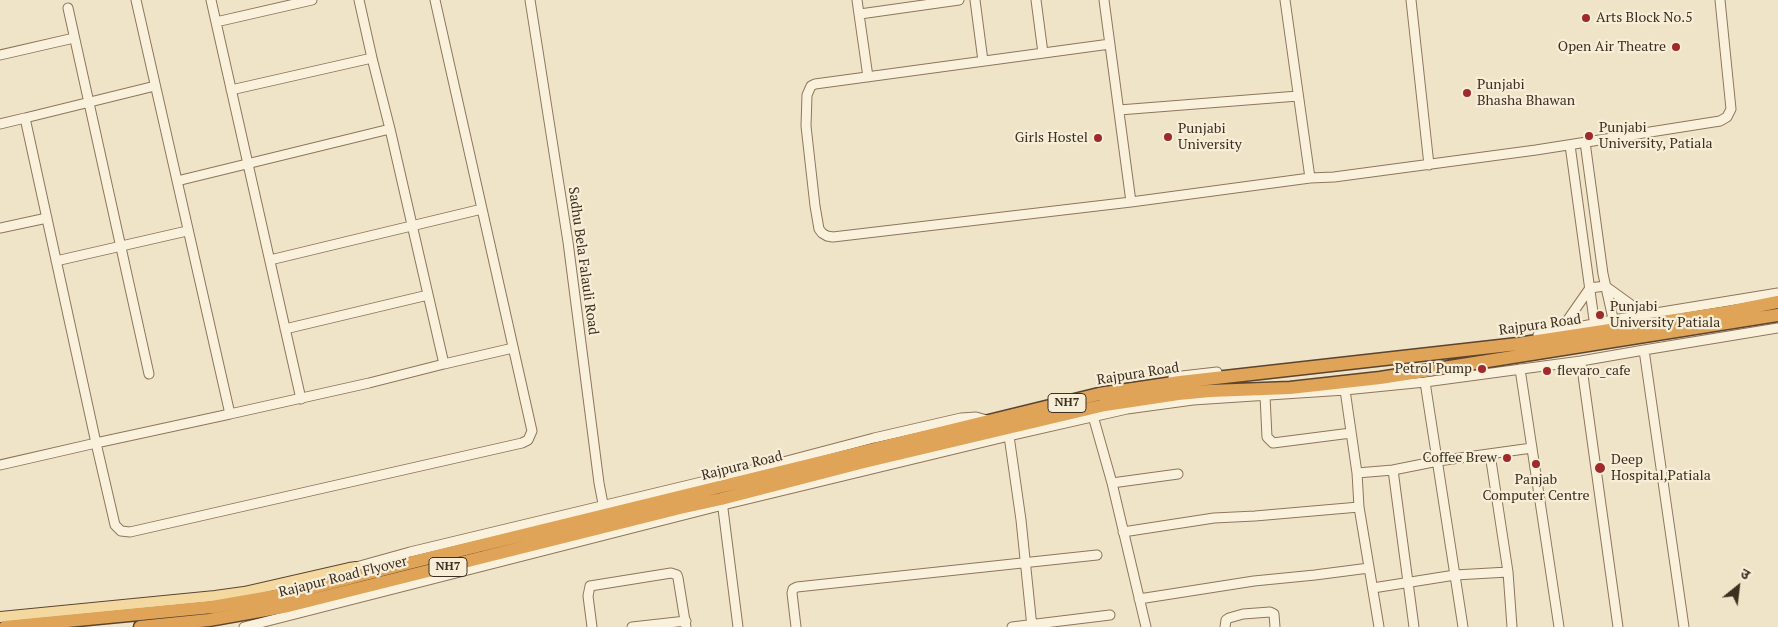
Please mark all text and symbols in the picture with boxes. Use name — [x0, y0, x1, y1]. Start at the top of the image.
place label: Arts Block No.5 — [1596, 10, 1693, 26]
marker: Arts Block No.5 — [1580, 12, 1592, 24]
place label: Open Air Theatre — [1558, 39, 1666, 55]
marker: Open Air Theatre — [1670, 41, 1682, 53]
place label: Punjabi Bhasha Bhawan — [1477, 77, 1575, 110]
marker: Punjabi Bhasha Bhawan — [1461, 87, 1473, 99]
place label: Punjabi University, Patiala — [1599, 120, 1713, 152]
place label: Punjabi University — [1178, 121, 1242, 154]
place label: Girls Hostel — [1015, 130, 1088, 146]
marker: Punjabi University, Patiala — [1583, 130, 1595, 142]
marker: Punjabi University — [1162, 131, 1174, 143]
marker: Girls Hostel — [1092, 132, 1104, 144]
street label: Sadhu Bela Falauli Road — [564, 186, 602, 336]
place label: Punjabi University Patiala — [1610, 299, 1720, 332]
marker: Punjabi University Patiala — [1594, 309, 1606, 321]
street label: Rajpura Road — [1498, 311, 1582, 339]
street label: Rajpura Road — [1096, 359, 1180, 389]
place label: Petrol Pump — [1395, 361, 1472, 377]
marker: Petrol Pump — [1476, 363, 1488, 375]
place label: flevaro_cafe — [1557, 363, 1631, 379]
marker: flevaro_cafe — [1541, 365, 1553, 377]
road number: NH7 — [1048, 393, 1086, 412]
street label: Rajpura Road — [700, 448, 784, 484]
place label: Coffee Brew — [1423, 450, 1497, 466]
marker: Coffee Brew — [1501, 452, 1513, 464]
place label: Deep Hospital,Patiala — [1611, 452, 1711, 484]
marker: Panjab Computer Centre — [1530, 458, 1542, 470]
marker: Deep Hospital,Patiala — [1593, 461, 1607, 475]
place label: Panjab Computer Centre — [1482, 472, 1590, 504]
street label: Rajapur Road Flyover — [277, 553, 409, 601]
road number: NH7 — [429, 558, 467, 576]
north arrow — [1713, 562, 1763, 612]
text: उ — [1737, 563, 1754, 584]

